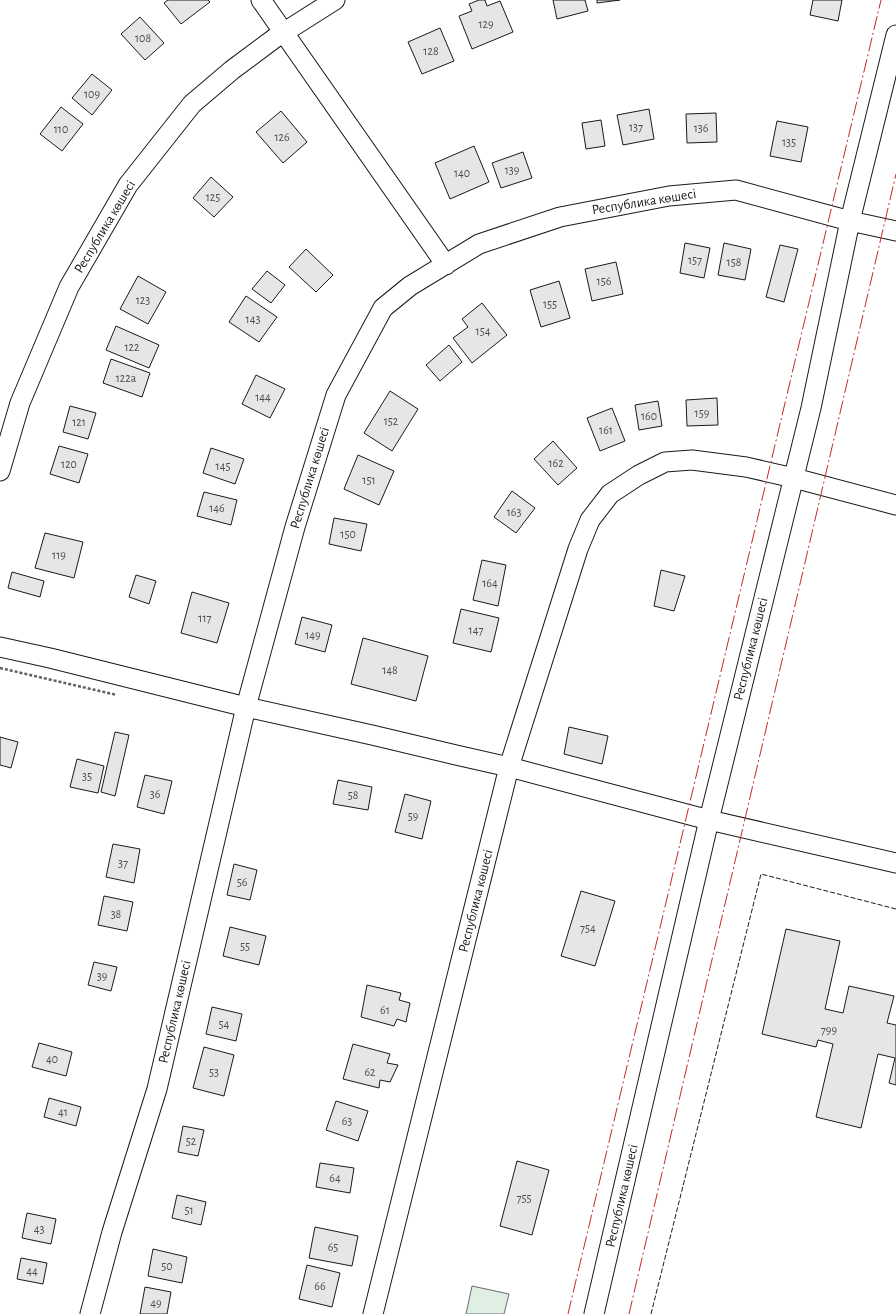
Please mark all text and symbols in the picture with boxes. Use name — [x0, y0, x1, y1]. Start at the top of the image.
house number: 129 — [478, 18, 494, 30]
house number: 108 — [135, 32, 151, 44]
house number: 128 — [423, 45, 439, 57]
house number: 109 — [84, 88, 100, 100]
house number: 137 — [629, 121, 643, 133]
house number: 136 — [694, 122, 709, 134]
house number: 110 — [54, 123, 68, 135]
house number: 126 — [274, 131, 290, 143]
house number: 135 — [782, 136, 796, 148]
house number: 139 — [505, 164, 520, 176]
house number: 140 — [454, 167, 470, 179]
street label: Республика көшесі — [72, 178, 138, 276]
street label: Республика көшесі — [591, 187, 697, 217]
house number: 125 — [206, 191, 220, 203]
house number: 157 — [688, 254, 702, 266]
house number: 158 — [727, 256, 742, 268]
house number: 156 — [597, 275, 612, 287]
house number: 123 — [136, 294, 150, 306]
house number: 155 — [543, 298, 557, 310]
house number: 143 — [246, 313, 260, 325]
house number: 154 — [476, 325, 491, 337]
house number: 122 — [124, 341, 140, 353]
house number: 122а — [116, 372, 137, 384]
house number: 144 — [255, 391, 271, 403]
house number: 159 — [695, 407, 710, 419]
house number: 160 — [641, 410, 657, 422]
house number: 152 — [384, 415, 399, 427]
house number: 121 — [72, 416, 86, 428]
house number: 161 — [599, 424, 613, 436]
street label: Республика көшесі — [288, 425, 332, 531]
house number: 162 — [548, 457, 564, 469]
house number: 120 — [61, 458, 77, 470]
house number: 145 — [216, 460, 230, 472]
house number: 151 — [362, 474, 376, 486]
house number: 146 — [209, 502, 225, 514]
house number: 163 — [507, 506, 521, 518]
house number: 150 — [340, 528, 356, 540]
house number: 119 — [52, 549, 66, 561]
house number: 164 — [482, 577, 498, 589]
street label: Республика көшесі — [731, 596, 771, 702]
house number: 117 — [198, 612, 212, 624]
house number: 147 — [469, 624, 483, 636]
house number: 149 — [305, 629, 321, 641]
house number: 148 — [382, 664, 398, 676]
house number: 35 — [82, 770, 92, 782]
house number: 36 — [150, 788, 161, 800]
house number: 58 — [348, 789, 359, 801]
house number: 59 — [408, 810, 419, 822]
street label: Республика көшесі — [456, 848, 496, 954]
house number: 37 — [118, 857, 128, 869]
house number: 56 — [237, 876, 248, 888]
house number: 38 — [111, 908, 122, 920]
house number: 754 — [580, 922, 596, 934]
house number: 55 — [240, 940, 250, 952]
street label: Республика көшесі — [156, 959, 194, 1065]
house number: 39 — [97, 970, 108, 982]
house number: 61 — [380, 1004, 390, 1016]
house number: 54 — [219, 1018, 230, 1030]
house number: 799 — [821, 1024, 837, 1036]
house number: 40 — [46, 1053, 58, 1065]
house number: 53 — [209, 1066, 219, 1078]
house number: 62 — [364, 1066, 376, 1078]
house number: 41 — [58, 1106, 68, 1118]
house number: 63 — [342, 1115, 352, 1127]
house number: 52 — [186, 1135, 197, 1147]
street label: Республика көшесі — [603, 1143, 641, 1249]
house number: 64 — [329, 1172, 341, 1184]
house number: 755 — [516, 1192, 532, 1204]
house number: 51 — [184, 1204, 194, 1216]
house number: 43 — [34, 1223, 44, 1235]
house number: 65 — [328, 1241, 338, 1253]
house number: 50 — [161, 1260, 173, 1272]
house number: 44 — [26, 1265, 38, 1277]
house number: 66 — [314, 1280, 326, 1292]
house number: 49 — [150, 1297, 162, 1309]

